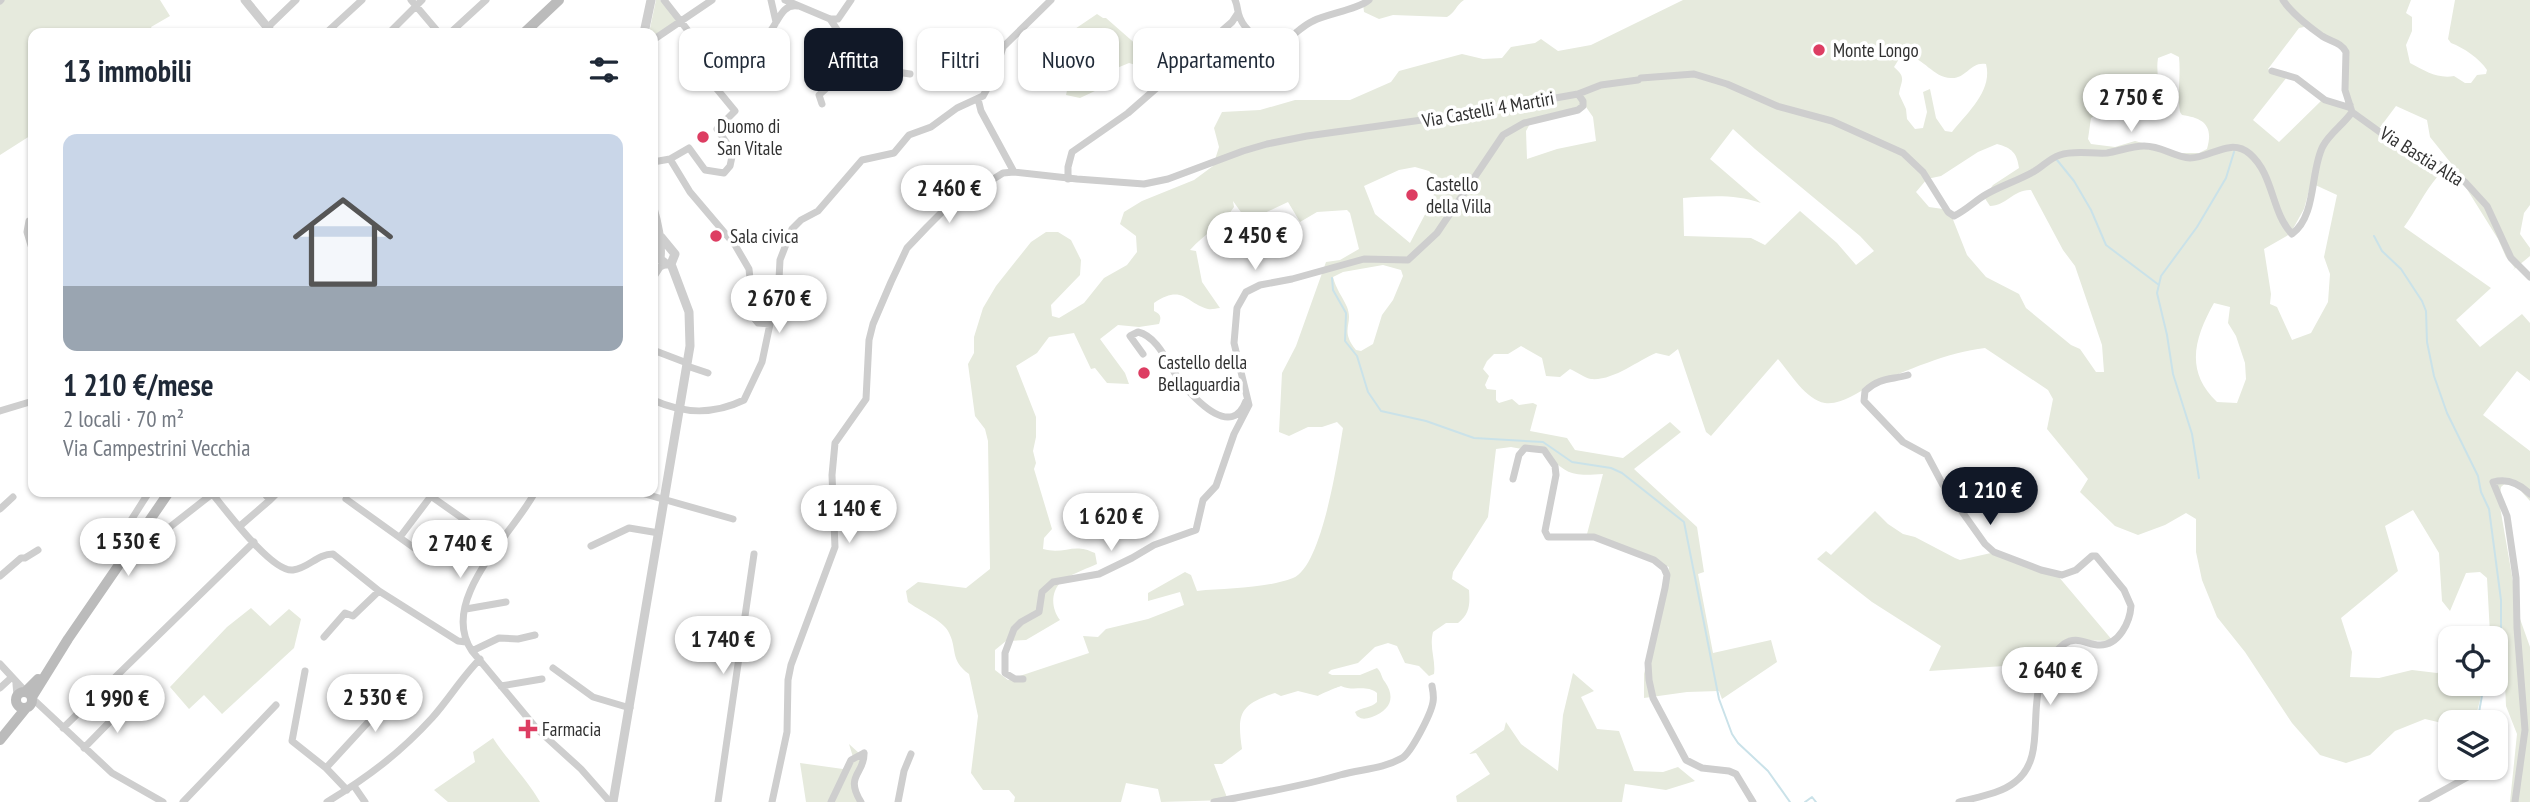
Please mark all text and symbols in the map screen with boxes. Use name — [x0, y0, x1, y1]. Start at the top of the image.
chip: Compra — [679, 28, 790, 91]
chip: Affitta — [804, 28, 903, 91]
chip: Filtri — [917, 28, 1004, 91]
chip: Nuovo — [1018, 28, 1119, 91]
chip: Appartamento — [1133, 28, 1299, 91]
place label: Monte Longo — [1833, 38, 1919, 62]
marker: Monte Longo — [1811, 42, 1827, 58]
text: 13 immobili — [63, 51, 192, 90]
icon: filters — [585, 51, 623, 89]
pin: 2 750 € — [2066, 74, 2196, 134]
text: 2 750 € — [2099, 82, 2163, 111]
street label: Via Castelli 4 Martiri — [1419, 86, 1556, 133]
place label: Duomo di San Vitale — [717, 114, 783, 160]
street label: Via Bastia Alta — [2375, 120, 2468, 191]
marker: Duomo di San Vitale — [695, 129, 711, 145]
pin: 2 460 € — [884, 166, 1014, 225]
place label: Castello della Villa — [1426, 172, 1491, 218]
text: 2 460 € — [917, 173, 981, 202]
icon: home — [280, 179, 406, 305]
marker: Castello della Villa — [1404, 187, 1420, 203]
pin: 2 450 € — [1190, 212, 1320, 272]
text: 2 450 € — [1223, 220, 1287, 249]
place label: Sala civica — [730, 224, 799, 248]
marker: Sala civica — [708, 228, 724, 244]
pin: 2 670 € — [714, 276, 844, 335]
text: 2 670 € — [747, 283, 811, 312]
place label: Castello della Bellaguardia — [1158, 350, 1247, 396]
text: 1 210 €/mese — [63, 365, 214, 404]
marker: Castello della Bellaguardia — [1136, 365, 1152, 381]
text: 2 locali · 70 m² — [63, 404, 184, 433]
text: Via Campestrini Vecchia — [63, 433, 251, 462]
pin: 1 210 € — [1925, 468, 2055, 527]
text: 1 210 € — [1958, 475, 2022, 504]
pin: 1 140 € — [784, 486, 914, 545]
text: 1 140 € — [817, 493, 881, 522]
pin: 1 620 € — [1046, 494, 1176, 553]
text: 1 620 € — [1079, 501, 1143, 530]
pin: 1 530 € — [63, 518, 193, 578]
pin: 2 740 € — [395, 520, 525, 580]
text: 1 530 € — [96, 526, 160, 555]
text: 2 740 € — [428, 528, 492, 557]
pin: 1 740 € — [658, 616, 788, 676]
text: 1 740 € — [691, 624, 755, 653]
map controls — [2438, 626, 2508, 780]
button: locate — [2438, 626, 2508, 696]
pin: 2 640 € — [1985, 648, 2115, 707]
text: 2 640 € — [2018, 655, 2082, 684]
pin: 2 530 € — [310, 674, 440, 734]
pin: 1 990 € — [52, 676, 182, 735]
text: 2 530 € — [343, 682, 407, 711]
text: 1 990 € — [85, 683, 149, 712]
button: layers — [2438, 710, 2508, 780]
place label: Farmacia — [542, 717, 601, 741]
marker: Farmacia — [520, 721, 536, 737]

